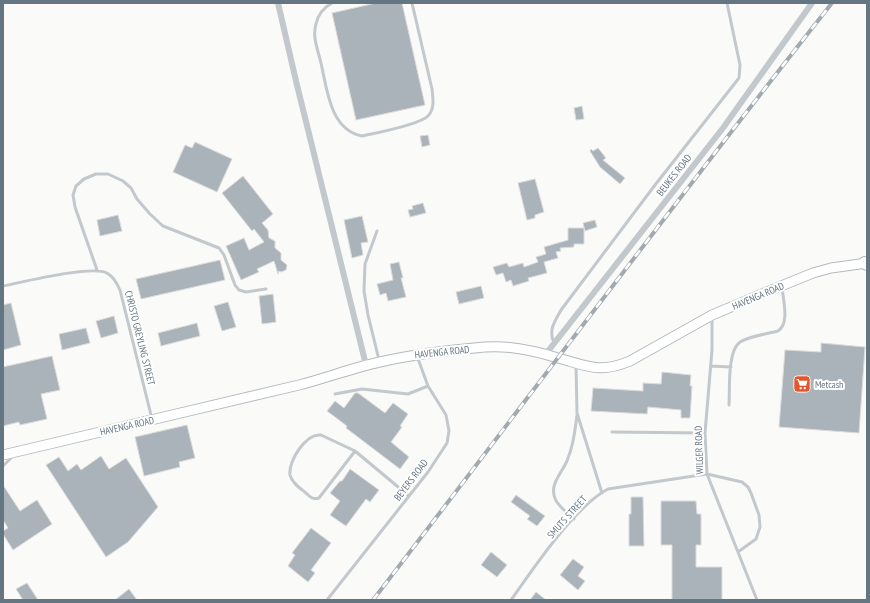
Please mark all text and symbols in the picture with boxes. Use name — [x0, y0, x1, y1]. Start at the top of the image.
street label: BEUKES ROAD — [654, 151, 694, 199]
street label: HAVENGA ROAD — [730, 279, 786, 313]
street label: CHRISTO GREYLING STREET — [122, 289, 158, 387]
street label: HAVENGA ROAD — [414, 343, 470, 361]
supermarket icon: Metcash — [792, 374, 812, 394]
place label: Metcash — [815, 378, 844, 391]
street label: HAVENGA ROAD — [99, 413, 155, 439]
street label: WILGER ROAD — [692, 426, 706, 474]
street label: BEYERS ROAD — [391, 457, 431, 503]
street label: SMUTS STREET — [544, 492, 590, 541]

